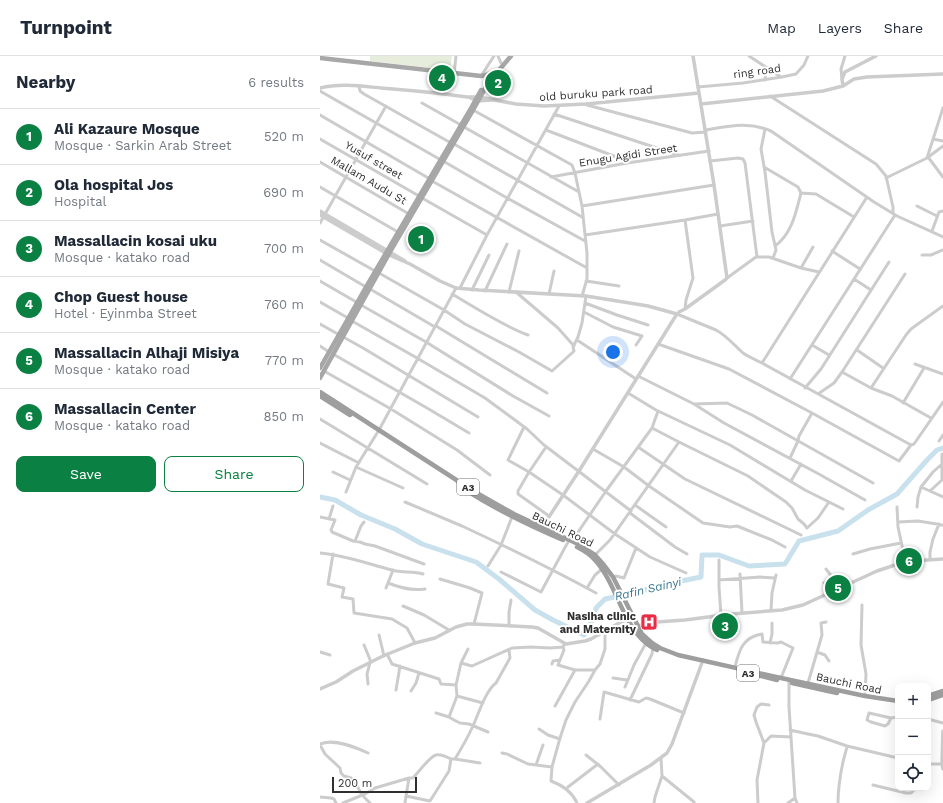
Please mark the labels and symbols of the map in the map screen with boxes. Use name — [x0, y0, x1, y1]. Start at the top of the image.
street label: ring road — [732, 62, 782, 81]
pin: 4 — [429, 63, 455, 93]
pin: 2 — [485, 68, 511, 98]
street label: old buruku park road — [539, 83, 653, 104]
street label: Yusuf street — [343, 139, 405, 182]
street label: Enugu Agidi Street — [578, 141, 679, 170]
street label: Mallam Audu St — [329, 153, 409, 208]
pin: 1 — [408, 224, 434, 254]
your location — [603, 342, 623, 362]
road number: A3 — [457, 479, 479, 495]
street label: Bauchi Road — [530, 509, 596, 550]
pin: 6 — [896, 546, 922, 576]
pin: 5 — [825, 573, 851, 603]
water label: Rafin Sainyi — [613, 574, 684, 603]
place label: Nasiha clinic and Maternity — [560, 610, 637, 636]
pin: 3 — [712, 611, 738, 641]
hospital icon: Nasiha clinic and Maternity — [639, 612, 659, 632]
road number: A3 — [737, 665, 759, 681]
street label: Bauchi Road — [815, 670, 883, 697]
scale bar — [332, 775, 417, 794]

